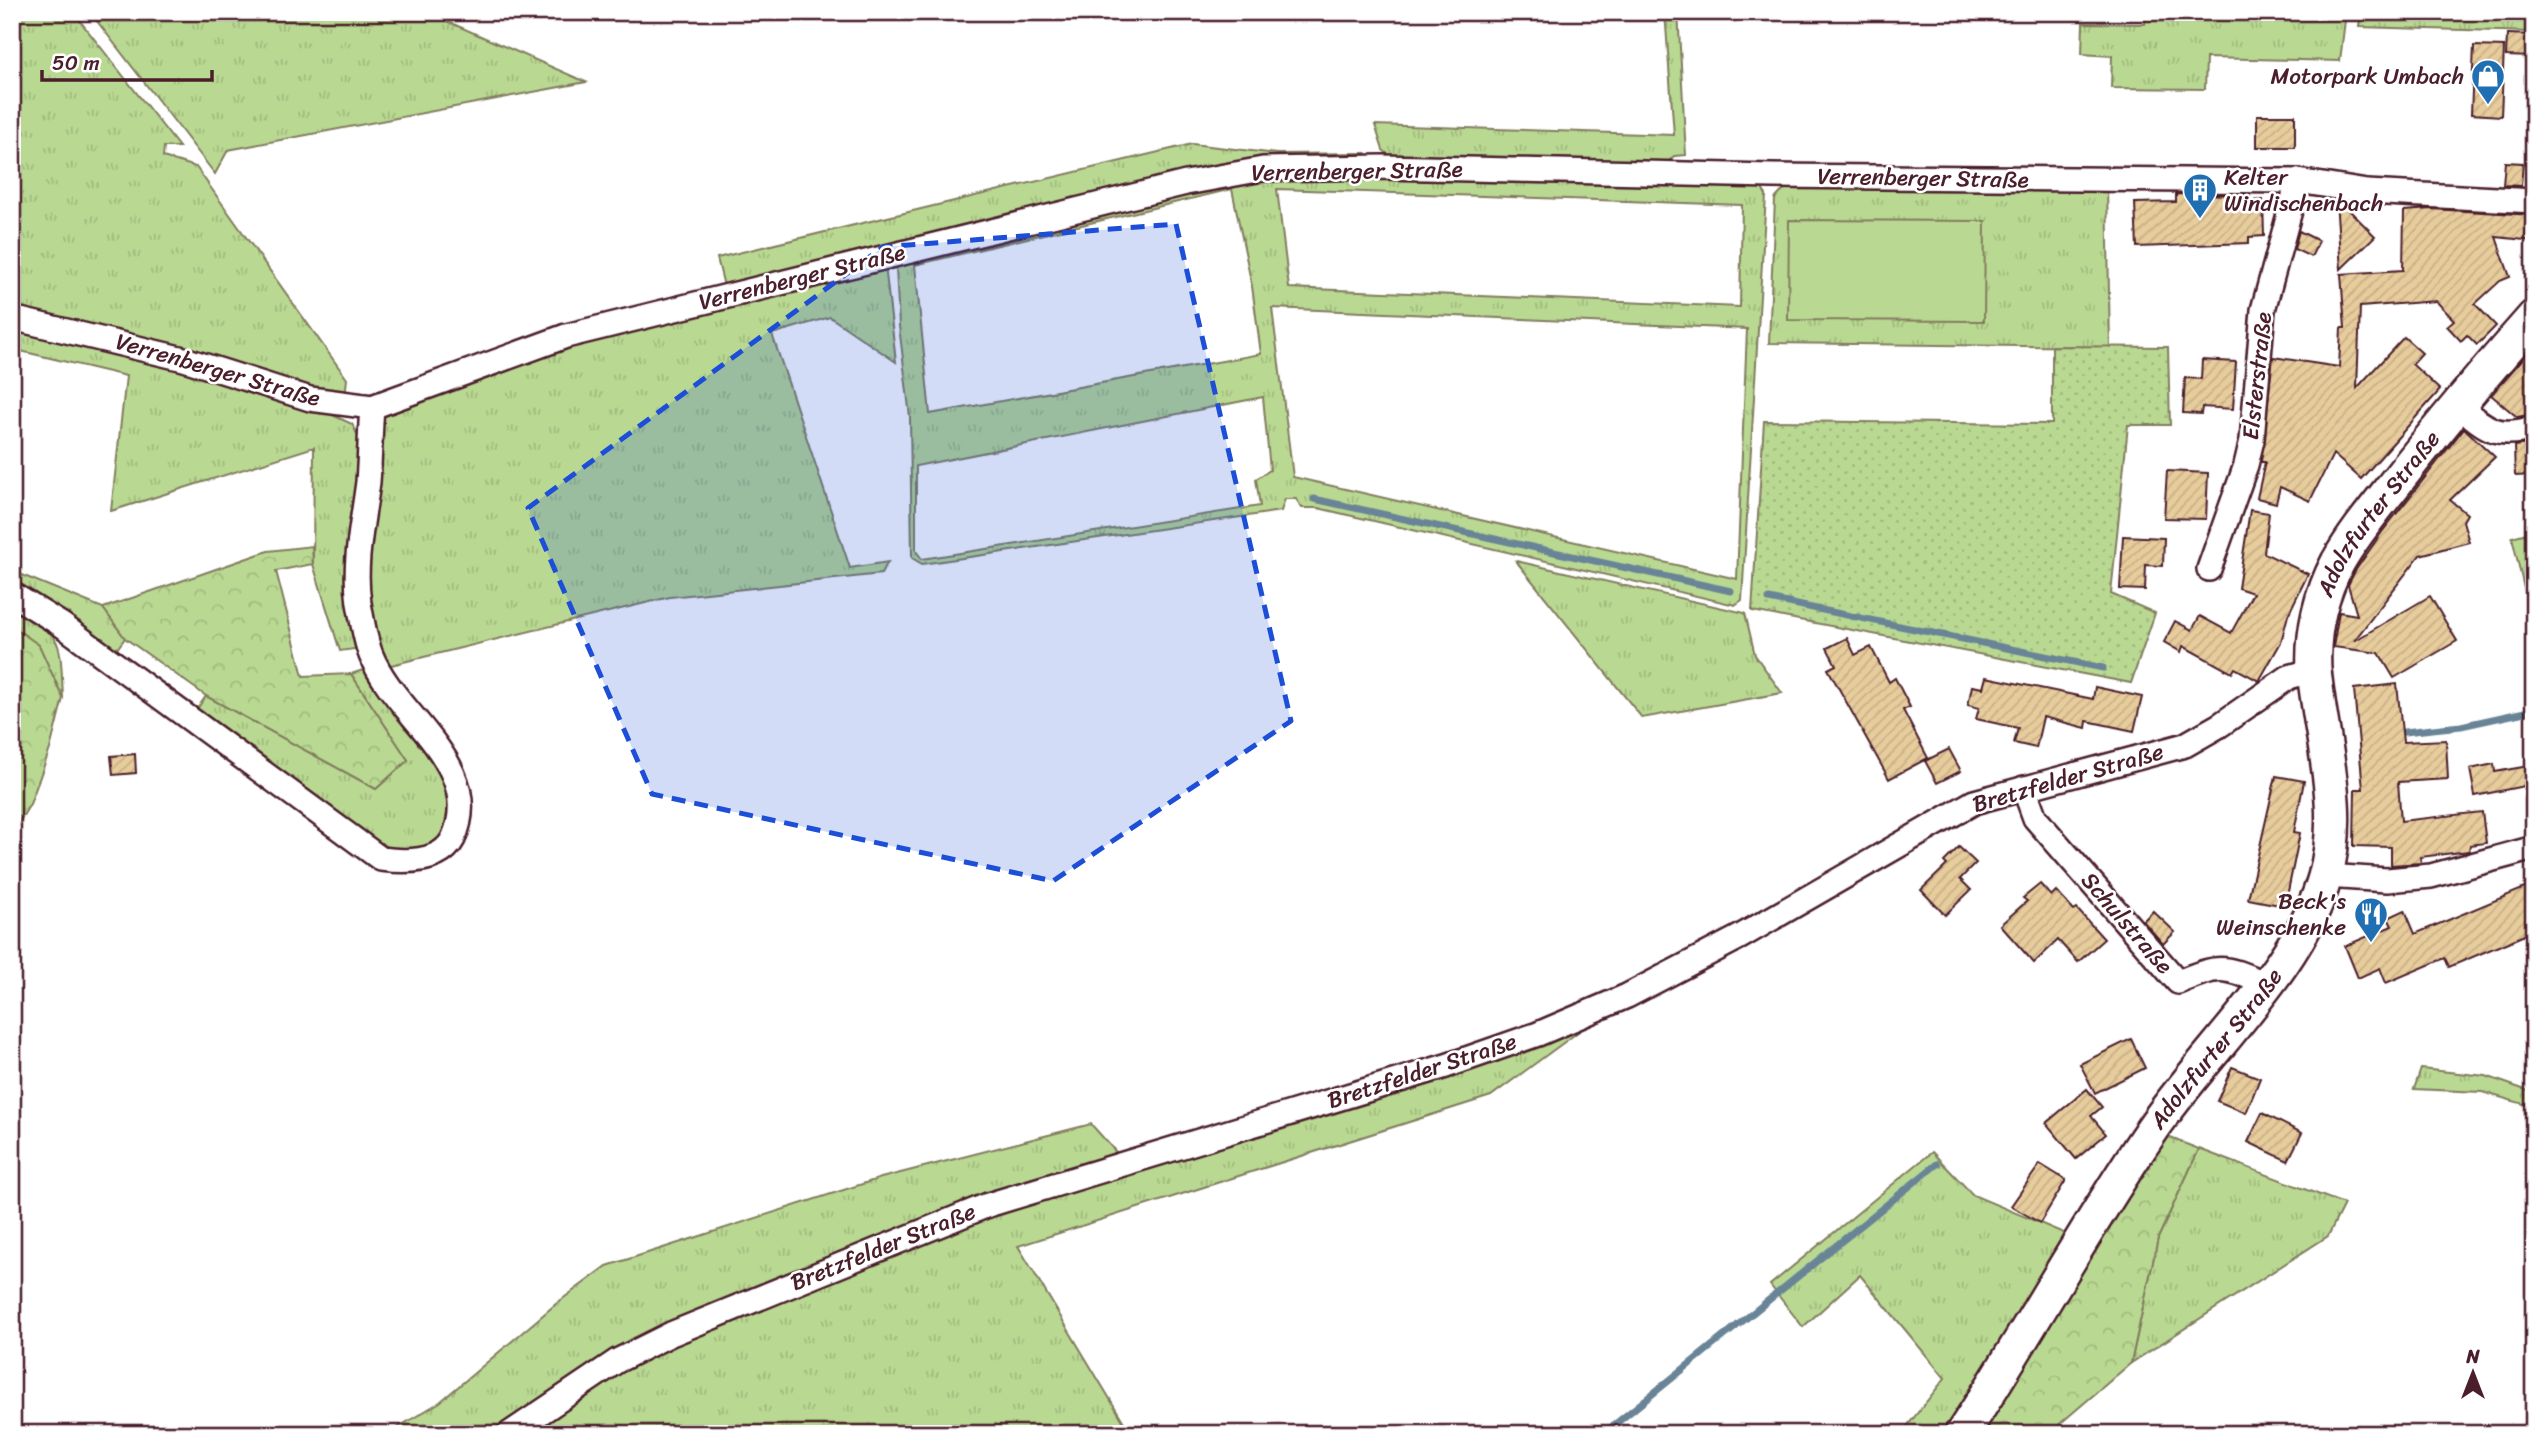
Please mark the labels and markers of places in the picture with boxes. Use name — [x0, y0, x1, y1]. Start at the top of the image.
place label: Motorpark Umbach — [2270, 56, 2464, 97]
shop icon: Motorpark Umbach — [2469, 57, 2507, 106]
place label: Kelter Windischenbach — [2224, 157, 2383, 224]
building icon: Kelter Windischenbach — [2181, 171, 2219, 220]
place label: Beck's Weinschenke — [2216, 881, 2347, 948]
restaurant icon: Beck's Weinschenke — [2352, 895, 2390, 944]

